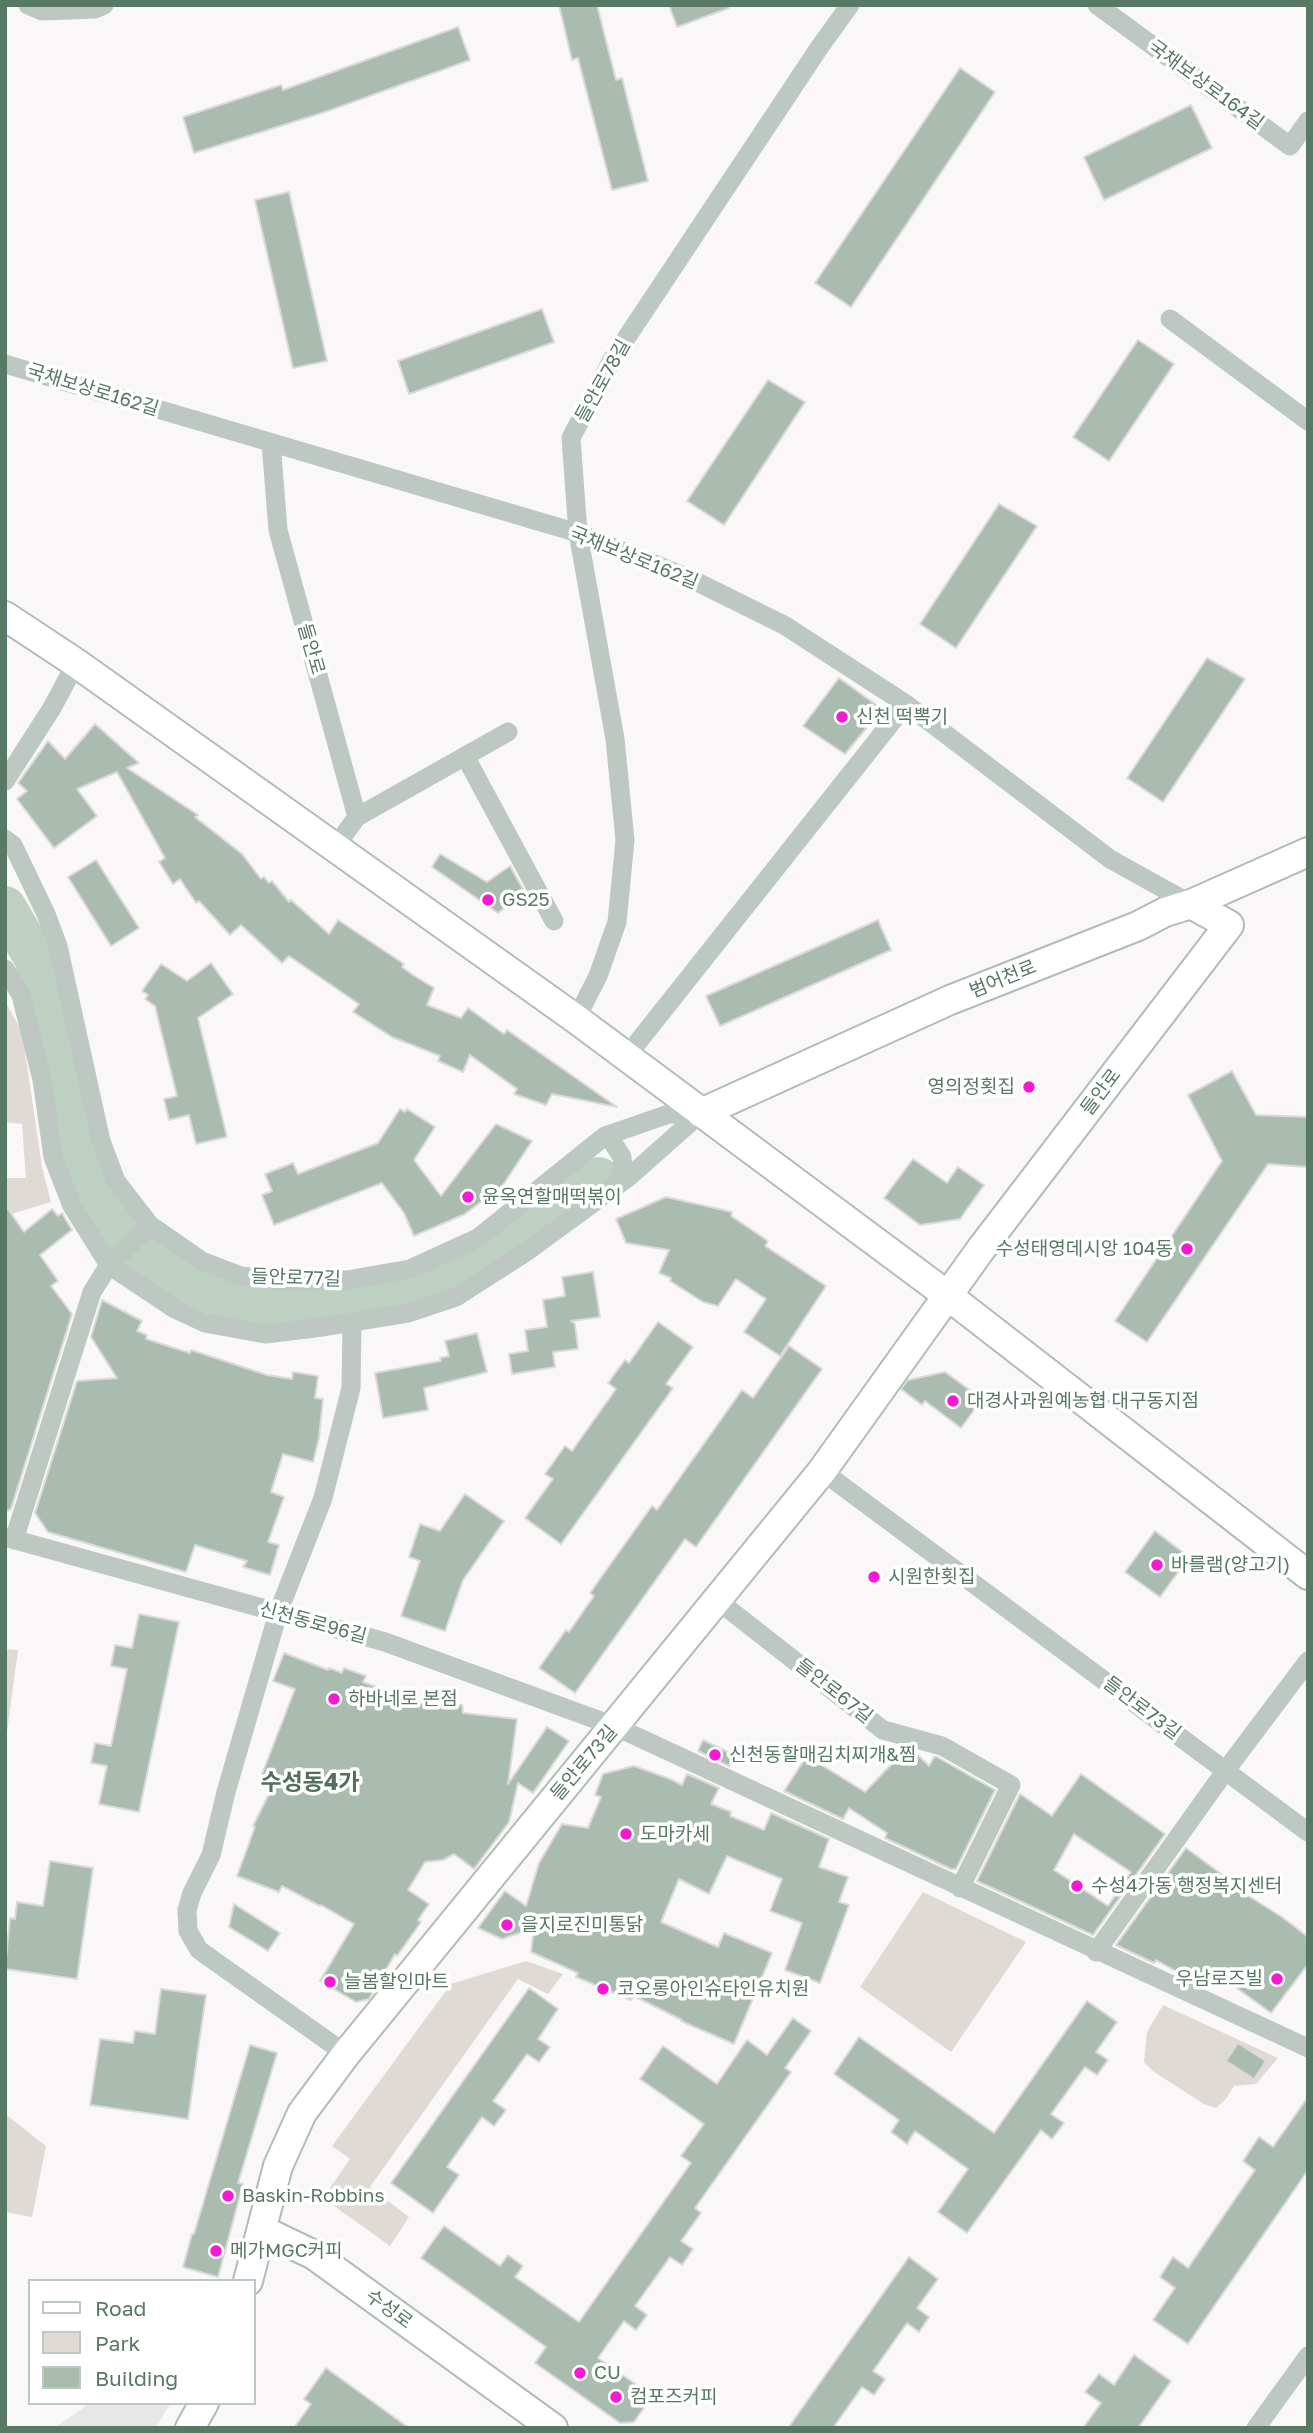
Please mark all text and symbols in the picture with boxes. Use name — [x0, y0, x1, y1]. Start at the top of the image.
street label: 국채보상로164길 — [1144, 35, 1268, 135]
street label: 들안로78길 — [571, 335, 635, 427]
street label: 국채보상로162길 — [24, 359, 162, 421]
street label: 국채보상로162길 — [566, 522, 702, 594]
street label: 들안로 — [293, 621, 329, 677]
place label: 신천 떡뽁기 — [856, 706, 948, 728]
marker: 신천 떡뽁기 — [834, 709, 850, 725]
place label: GS25 — [502, 889, 550, 911]
marker: GS25 — [480, 892, 496, 908]
street label: 범어천로 — [966, 955, 1040, 1003]
street label: 들안로 — [1076, 1064, 1126, 1120]
place label: 영의정횟집 — [928, 1076, 1015, 1098]
marker: 영의정횟집 — [1021, 1079, 1037, 1095]
place label: 윤옥연할매떡볶이 — [482, 1186, 622, 1208]
marker: 윤옥연할매떡볶이 — [460, 1189, 476, 1205]
place label: 수성태영데시앙 104동 — [996, 1238, 1173, 1260]
marker: 수성태영데시앙 104동 — [1179, 1241, 1195, 1257]
street label: 들안로77길 — [251, 1265, 341, 1291]
place label: 대경사과원예농협 대구동지점 — [967, 1390, 1199, 1412]
marker: 대경사과원예농협 대구동지점 — [945, 1393, 961, 1409]
place label: 바를램(양고기) — [1171, 1554, 1290, 1576]
marker: 바를램(양고기) — [1149, 1557, 1165, 1573]
place label: 시원한횟집 — [888, 1566, 975, 1588]
marker: 시원한횟집 — [866, 1569, 882, 1585]
street label: 신천동로96길 — [257, 1598, 369, 1648]
street label: 들안로67길 — [791, 1654, 877, 1728]
street label: 들안로73길 — [1099, 1671, 1185, 1745]
place label: 하바네로 본점 — [348, 1688, 458, 1710]
marker: 하바네로 본점 — [326, 1691, 342, 1707]
street label: 들안로73길 — [546, 1721, 622, 1805]
place label: 신천동할매김치찌개&찜 — [729, 1744, 917, 1766]
marker: 신천동할매김치찌개&찜 — [707, 1747, 723, 1763]
district label: 수성동4가 — [260, 1769, 360, 1797]
place label: 도마카세 — [640, 1823, 710, 1845]
marker: 도마카세 — [618, 1826, 634, 1842]
place label: 수성4가동 행정복지센터 — [1091, 1875, 1282, 1897]
marker: 수성4가동 행정복지센터 — [1069, 1878, 1085, 1894]
place label: 을지로진미통닭 — [521, 1914, 643, 1936]
marker: 을지로진미통닭 — [499, 1917, 515, 1933]
place label: 우남로즈빌 — [1176, 1968, 1263, 1990]
place label: 늘봄할인마트 — [344, 1971, 449, 1993]
marker: 우남로즈빌 — [1269, 1971, 1285, 1987]
marker: 늘봄할인마트 — [322, 1974, 338, 1990]
place label: 코오롱아인슈타인유치원 — [617, 1978, 809, 2000]
marker: 코오롱아인슈타인유치원 — [595, 1981, 611, 1997]
place label: Baskin-Robbins — [242, 2185, 385, 2207]
marker: Baskin-Robbins — [220, 2188, 236, 2204]
place label: 메가MGC커피 — [230, 2240, 343, 2262]
marker: 메가MGC커피 — [208, 2243, 224, 2259]
legend — [28, 2279, 256, 2405]
street label: 수성로 — [361, 2284, 417, 2334]
text: Road — [95, 2295, 146, 2321]
text: Park — [95, 2330, 140, 2356]
place label: CU — [594, 2362, 621, 2384]
text: Building — [95, 2365, 178, 2391]
marker: CU — [572, 2365, 588, 2381]
place label: 컴포즈커피 — [630, 2386, 717, 2408]
marker: 컴포즈커피 — [608, 2389, 624, 2405]

